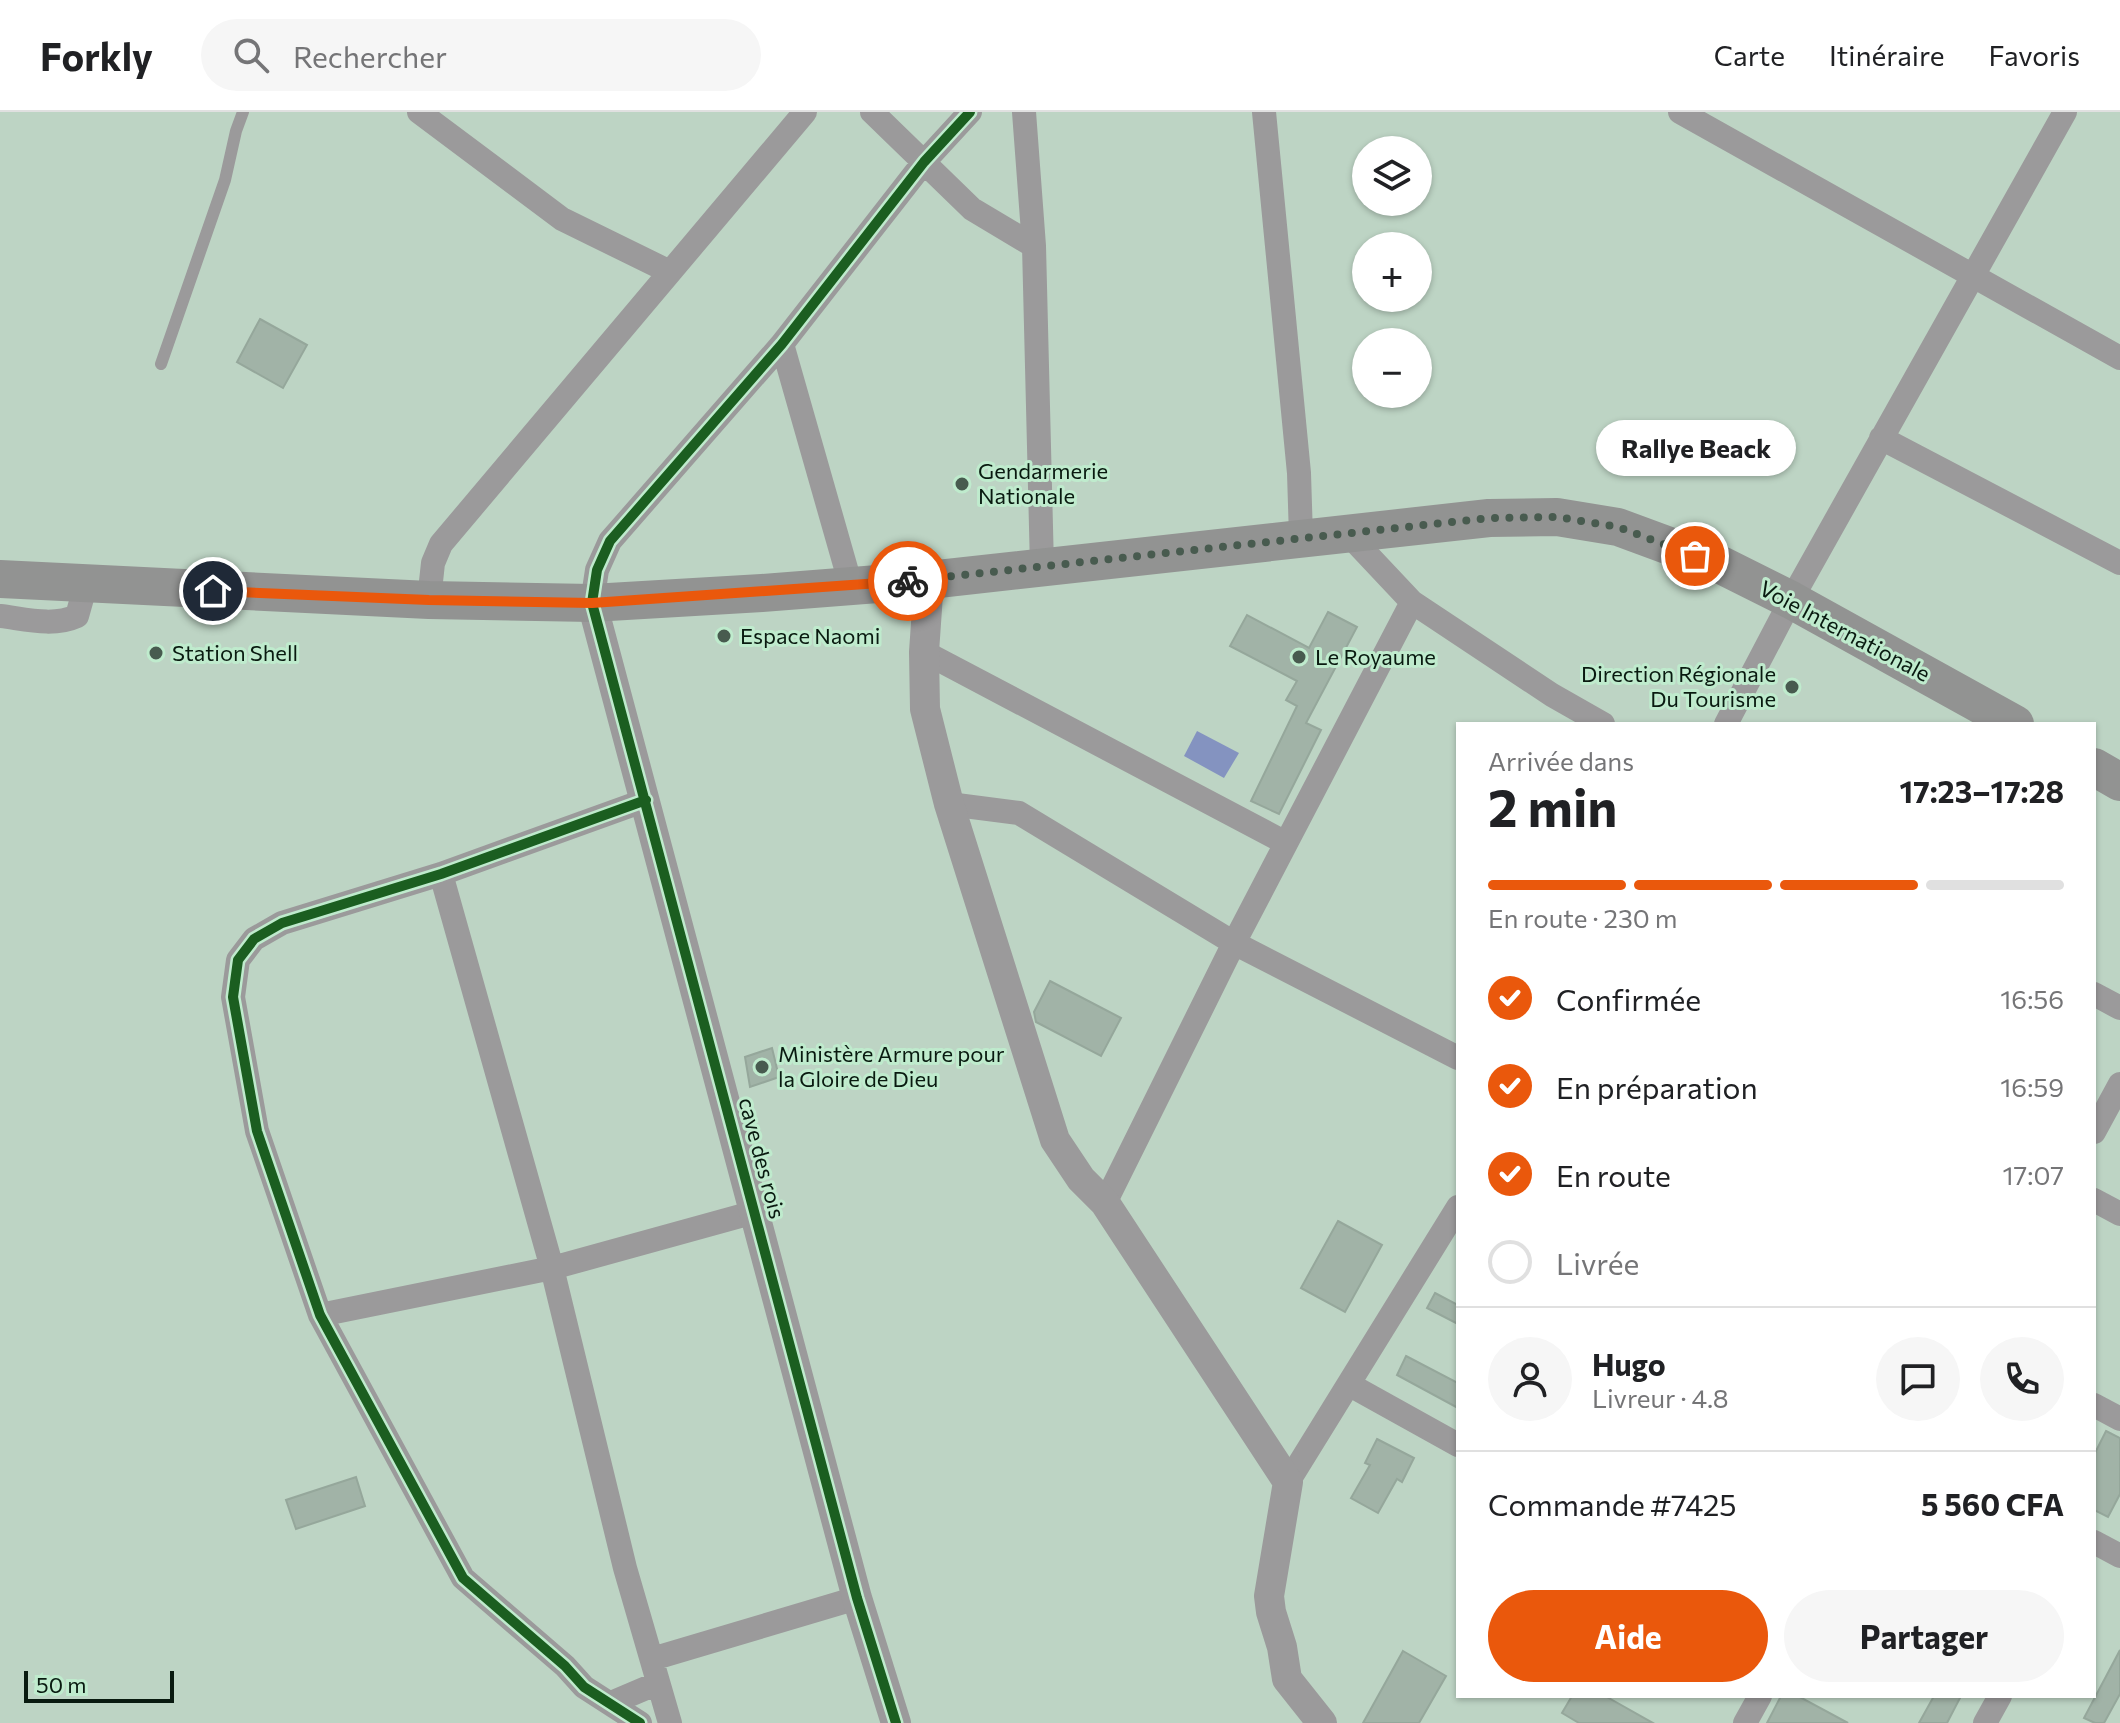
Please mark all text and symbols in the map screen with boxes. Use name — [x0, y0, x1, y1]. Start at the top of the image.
search box — [201, 19, 761, 91]
text: Forkly — [40, 32, 153, 79]
icon: search — [229, 33, 273, 77]
text: Rechercher — [293, 37, 447, 74]
text: Carte — [1714, 38, 1785, 72]
text: Itinéraire — [1829, 38, 1944, 72]
text: Favoris — [1988, 38, 2080, 72]
map controls — [1352, 136, 1432, 408]
button: layers — [1352, 136, 1432, 216]
button: + — [1352, 232, 1432, 312]
button: − — [1352, 328, 1432, 408]
callout: Rallye Beack — [1595, 420, 1795, 476]
text: Rallye Beack — [1621, 432, 1771, 463]
place label: Gendarmerie Nationale — [978, 457, 1108, 509]
marker: Gendarmerie Nationale — [953, 475, 971, 493]
pin — [1661, 522, 1729, 590]
icon: bag — [1673, 534, 1717, 578]
courier — [868, 541, 948, 621]
pin — [179, 557, 247, 625]
icon: bike — [886, 559, 930, 603]
icon: home — [191, 569, 235, 613]
street label: Voie Internationale — [1755, 574, 1935, 687]
place label: Espace Naomi — [740, 622, 880, 649]
marker: Espace Naomi — [715, 627, 733, 645]
place label: Station Shell — [172, 639, 298, 666]
place label: Le Royaume — [1315, 643, 1436, 670]
marker: Station Shell — [147, 644, 165, 662]
marker: Le Royaume — [1290, 648, 1308, 666]
place label: Direction Régionale Du Tourisme — [1581, 660, 1776, 712]
marker: Direction Régionale Du Tourisme — [1783, 678, 1801, 696]
text: Arrivée dans — [1488, 745, 1634, 776]
text: 17:23–17:28 — [1900, 772, 2064, 809]
text: 2 min — [1488, 774, 1617, 838]
text: En route · 230 m — [1488, 902, 1677, 933]
icon: check — [1488, 976, 1532, 1020]
text: Confirmée — [1556, 980, 1701, 1017]
text: 16:56 — [2000, 983, 2064, 1014]
place label: Ministère Armure pour la Gloire de Dieu — [778, 1040, 1005, 1092]
marker: Ministère Armure pour la Gloire de Dieu — [753, 1058, 771, 1076]
icon: check — [1488, 1064, 1532, 1108]
text: En préparation — [1556, 1068, 1758, 1105]
text: 16:59 — [2000, 1071, 2064, 1102]
street label: cave des rois — [733, 1094, 792, 1222]
icon: check — [1488, 1152, 1532, 1196]
text: En route — [1556, 1156, 1671, 1193]
text: 17:07 — [2002, 1159, 2064, 1190]
text: Livrée — [1556, 1244, 1639, 1281]
button: person — [1488, 1337, 1572, 1421]
button: chat — [1876, 1337, 1960, 1421]
button: phone — [1980, 1337, 2064, 1421]
text: Hugo — [1592, 1345, 1666, 1382]
text: Livreur · 4.8 — [1592, 1382, 1728, 1413]
text: Commande #7425 — [1488, 1485, 1737, 1522]
text: 5 560 CFA — [1921, 1485, 2064, 1522]
button: Aide — [1488, 1590, 1768, 1682]
button: Partager — [1784, 1590, 2064, 1682]
scale bar — [24, 1667, 174, 1703]
text: 50 m — [36, 1671, 86, 1698]

